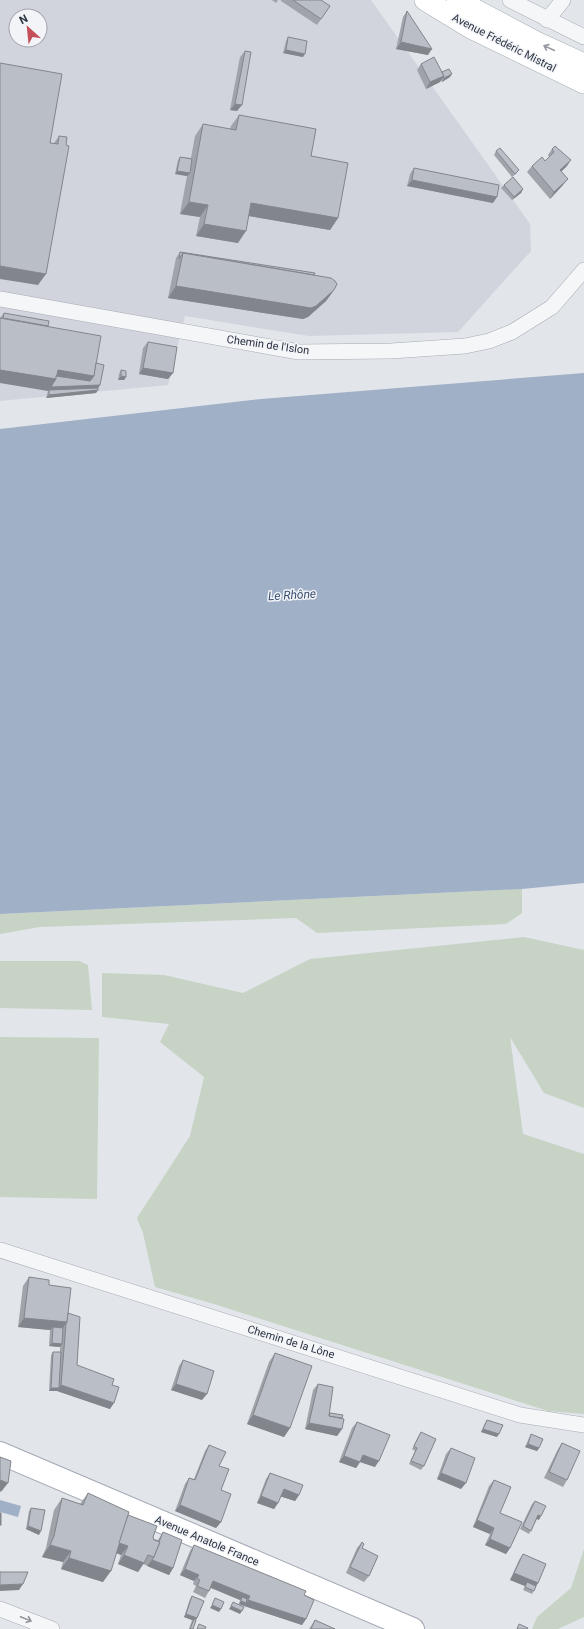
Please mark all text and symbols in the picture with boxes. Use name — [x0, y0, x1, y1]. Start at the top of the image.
north arrow — [8, 8, 48, 48]
street label: Avenue Frédéric Mistral — [450, 11, 558, 75]
text: N — [17, 12, 30, 27]
one-way arrow — [543, 44, 555, 51]
street label: Chemin de l'Islon — [226, 333, 310, 357]
water label: Le Rhône — [268, 587, 316, 603]
street label: Chemin de la Lône — [246, 1323, 336, 1361]
street label: Avenue Anatole France — [153, 1513, 261, 1569]
one-way arrow — [20, 1615, 32, 1623]

